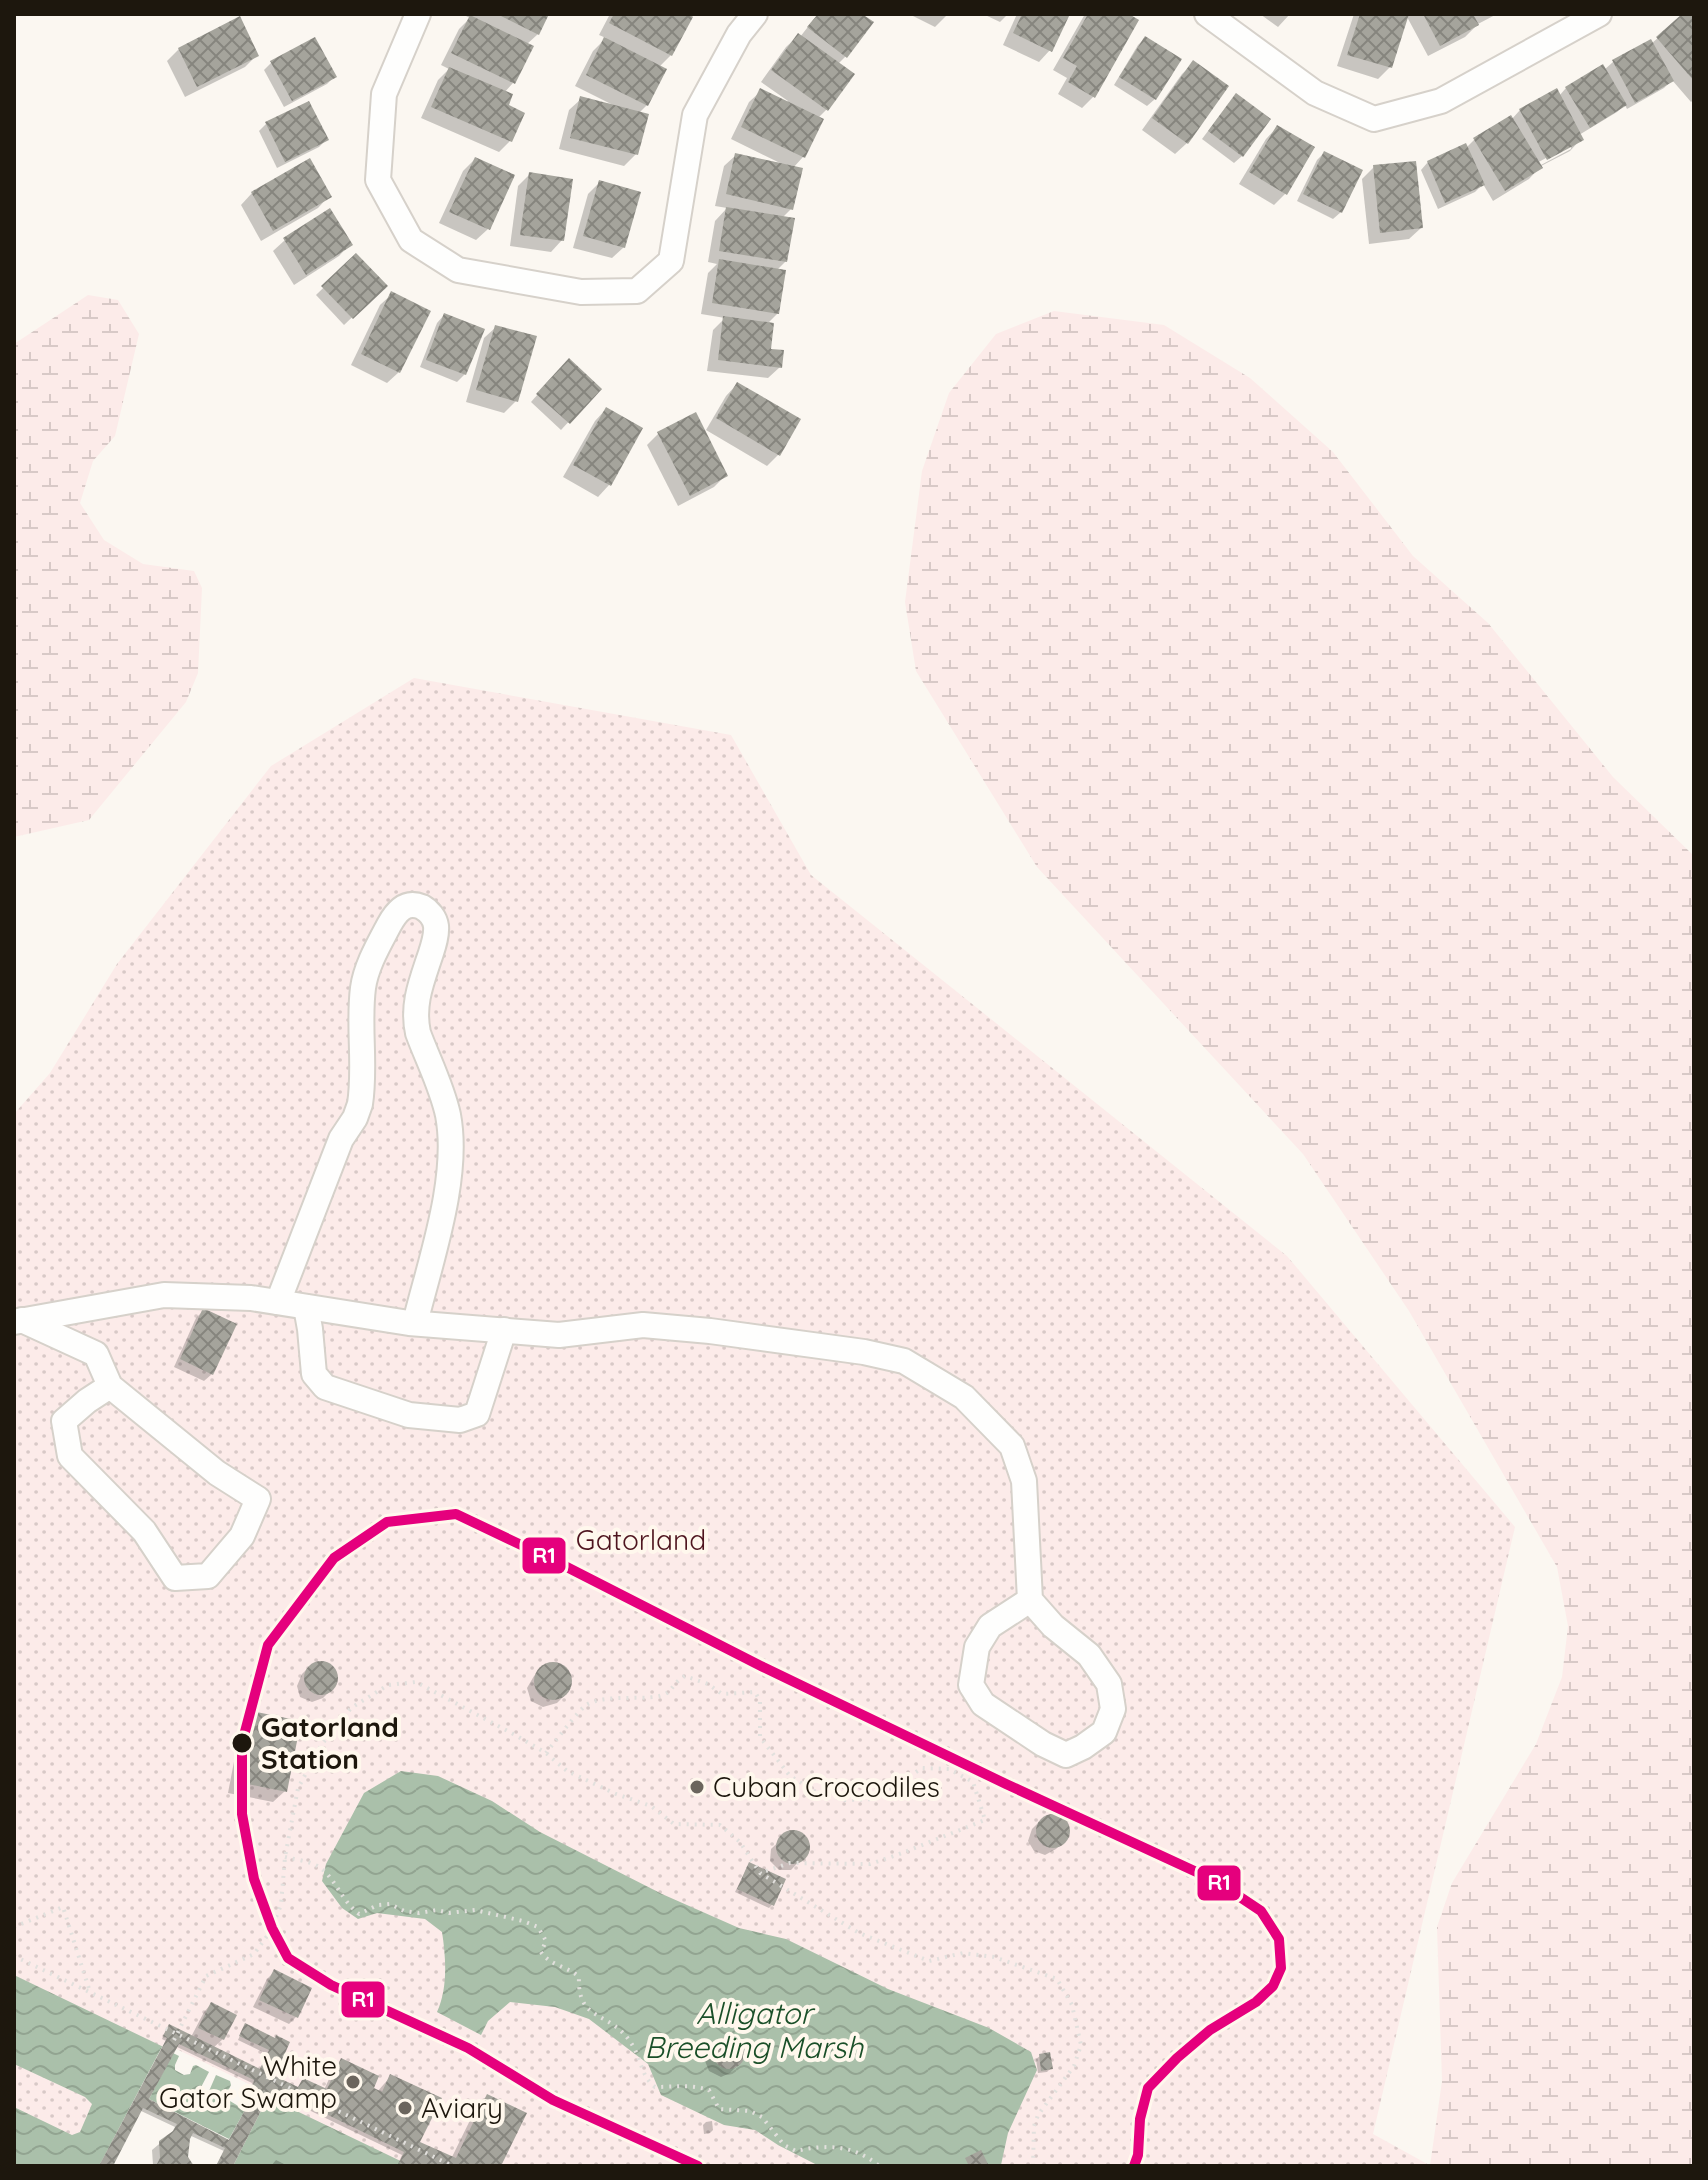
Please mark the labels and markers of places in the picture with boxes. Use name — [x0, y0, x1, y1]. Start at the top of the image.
place label: Gatorland Station — [261, 1709, 399, 1776]
marker: Gatorland Station — [230, 1731, 254, 1755]
place label: Cuban Crocodiles — [713, 1769, 940, 1804]
marker: Cuban Crocodiles — [688, 1778, 706, 1796]
place label: White Gator Swamp — [159, 2048, 337, 2115]
marker: White Gator Swamp — [344, 2073, 362, 2091]
place label: Aviary — [421, 2090, 503, 2125]
marker: Aviary — [396, 2099, 414, 2117]

